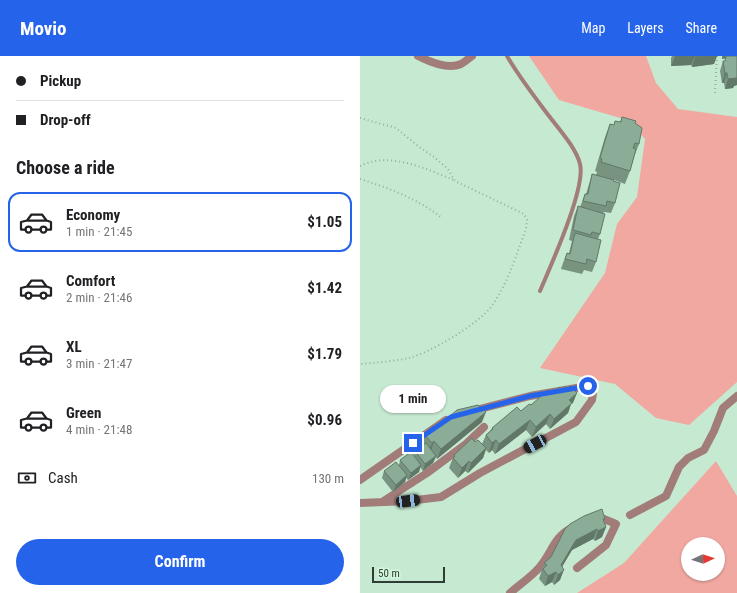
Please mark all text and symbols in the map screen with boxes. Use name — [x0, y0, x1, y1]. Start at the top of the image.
text: Movio — [20, 17, 67, 40]
text: Map — [581, 20, 605, 36]
text: Layers — [627, 20, 664, 36]
text: Share — [686, 20, 717, 36]
text: Pickup — [40, 72, 81, 90]
text: Drop-off — [40, 111, 91, 129]
text: Choose a ride — [16, 157, 115, 178]
icon: car — [18, 204, 54, 240]
text: Economy — [66, 206, 120, 224]
text: $1.05 — [307, 213, 342, 231]
text: 1 min · 21:45 — [66, 224, 132, 239]
icon: car — [18, 270, 54, 306]
text: Comfort — [66, 272, 115, 290]
text: $1.42 — [307, 279, 342, 297]
text: 2 min · 21:46 — [66, 290, 132, 305]
icon: car — [18, 336, 54, 372]
text: XL — [66, 338, 82, 356]
text: $1.79 — [307, 345, 342, 363]
text: 3 min · 21:47 — [66, 356, 132, 371]
route start — [579, 377, 597, 395]
callout: 1 min — [380, 385, 446, 413]
text: 1 min — [399, 391, 427, 406]
icon: car — [18, 402, 54, 438]
text: Green — [66, 404, 101, 422]
text: $0.96 — [307, 411, 342, 429]
text: 4 min · 21:48 — [66, 422, 132, 437]
car — [522, 433, 548, 455]
route end — [404, 434, 422, 452]
icon: cash — [16, 467, 38, 489]
text: Cash — [48, 469, 78, 487]
text: 130 m — [312, 471, 344, 486]
car — [395, 494, 421, 508]
north arrow — [681, 537, 725, 581]
map controls — [681, 537, 725, 581]
button: Confirm — [16, 539, 344, 585]
scale bar — [372, 565, 445, 584]
text: 50 m — [378, 567, 400, 580]

